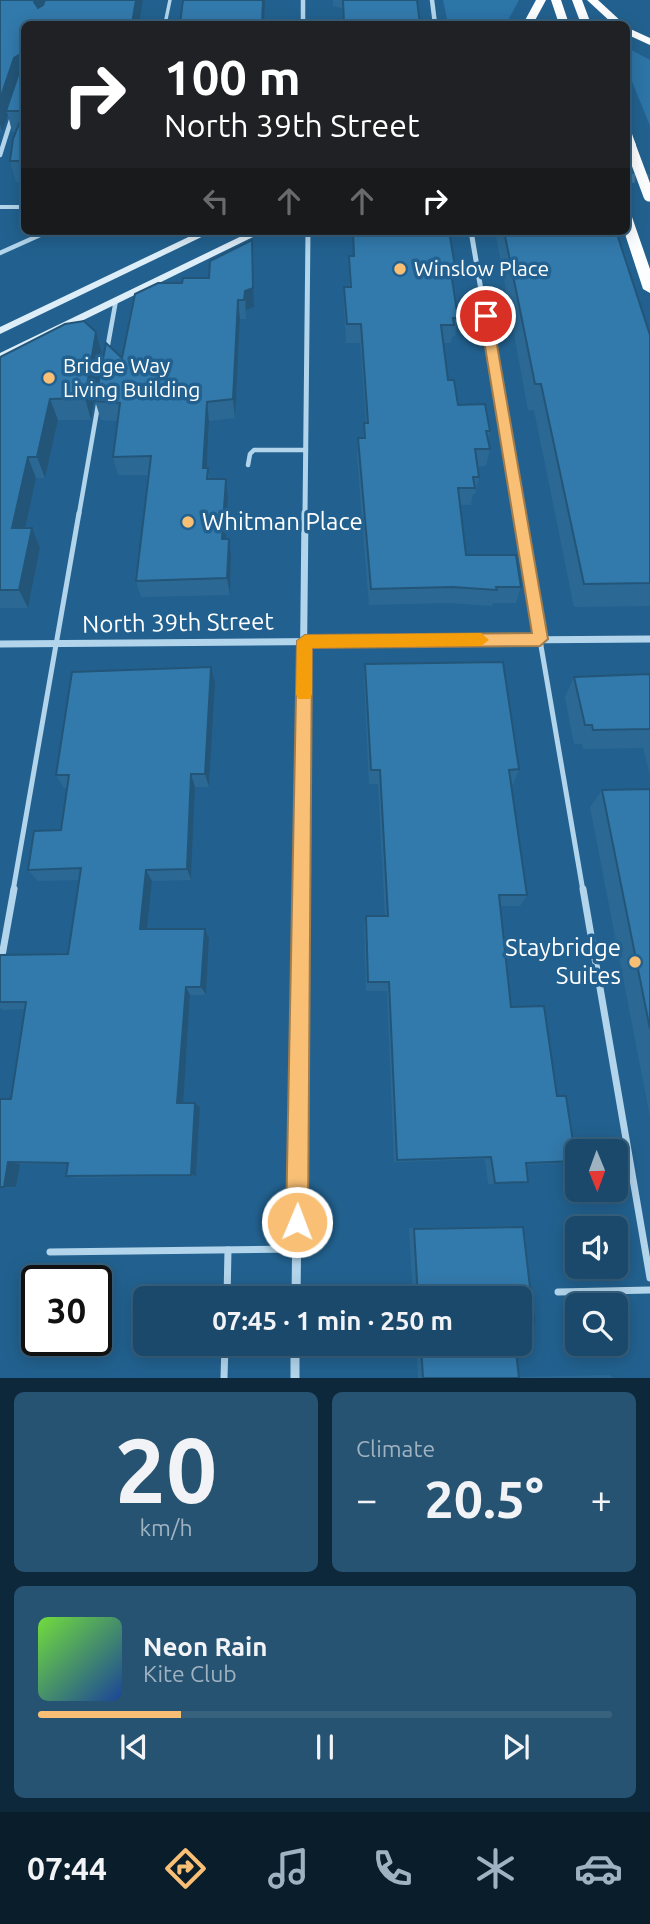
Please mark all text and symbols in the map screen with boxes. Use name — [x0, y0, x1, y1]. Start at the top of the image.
icon: right — [49, 49, 140, 140]
text: 100 m — [164, 49, 301, 104]
text: North 39th Street — [164, 107, 420, 143]
icon: left — [197, 182, 235, 220]
icon: ahead — [270, 182, 308, 220]
icon: ahead — [343, 182, 381, 220]
icon: right — [416, 182, 454, 220]
place label: Winslow Place — [414, 256, 549, 280]
marker: Winslow Place — [392, 261, 408, 277]
pin — [456, 286, 516, 346]
icon: arrive — [467, 297, 505, 335]
place label: Bridge Way Living Building — [63, 353, 200, 401]
marker: Bridge Way Living Building — [41, 370, 57, 386]
place label: Whitman Place — [202, 508, 363, 535]
marker: Whitman Place — [180, 514, 196, 530]
street label: North 39th Street — [82, 607, 275, 638]
place label: Staybridge Suites — [505, 934, 621, 989]
marker: Staybridge Suites — [627, 954, 643, 970]
north arrow — [565, 1139, 628, 1202]
map controls — [565, 1139, 628, 1356]
position arrow — [260, 1185, 334, 1259]
button: sound — [565, 1216, 628, 1279]
speed limit sign: 30 — [21, 1265, 112, 1356]
button: search — [565, 1293, 628, 1356]
text: 07:45 · 1 min · 250 m — [212, 1306, 453, 1335]
text: 20 — [115, 1418, 217, 1520]
text: Climate — [356, 1436, 435, 1461]
text: 20.5° — [424, 1470, 544, 1528]
text: − — [356, 1478, 377, 1520]
text: + — [591, 1478, 612, 1520]
text: km/h — [139, 1515, 193, 1540]
text: Neon Rain — [143, 1632, 268, 1661]
text: Kite Club — [143, 1661, 237, 1686]
icon: previous — [115, 1728, 153, 1766]
icon: pause — [306, 1728, 344, 1766]
icon: next — [497, 1728, 535, 1766]
icon: directions — [161, 1844, 210, 1893]
icon: music — [264, 1844, 313, 1893]
icon: phone — [368, 1844, 417, 1893]
icon: climate — [471, 1844, 520, 1893]
icon: car — [574, 1844, 623, 1893]
text: 07:44 — [27, 1850, 107, 1886]

